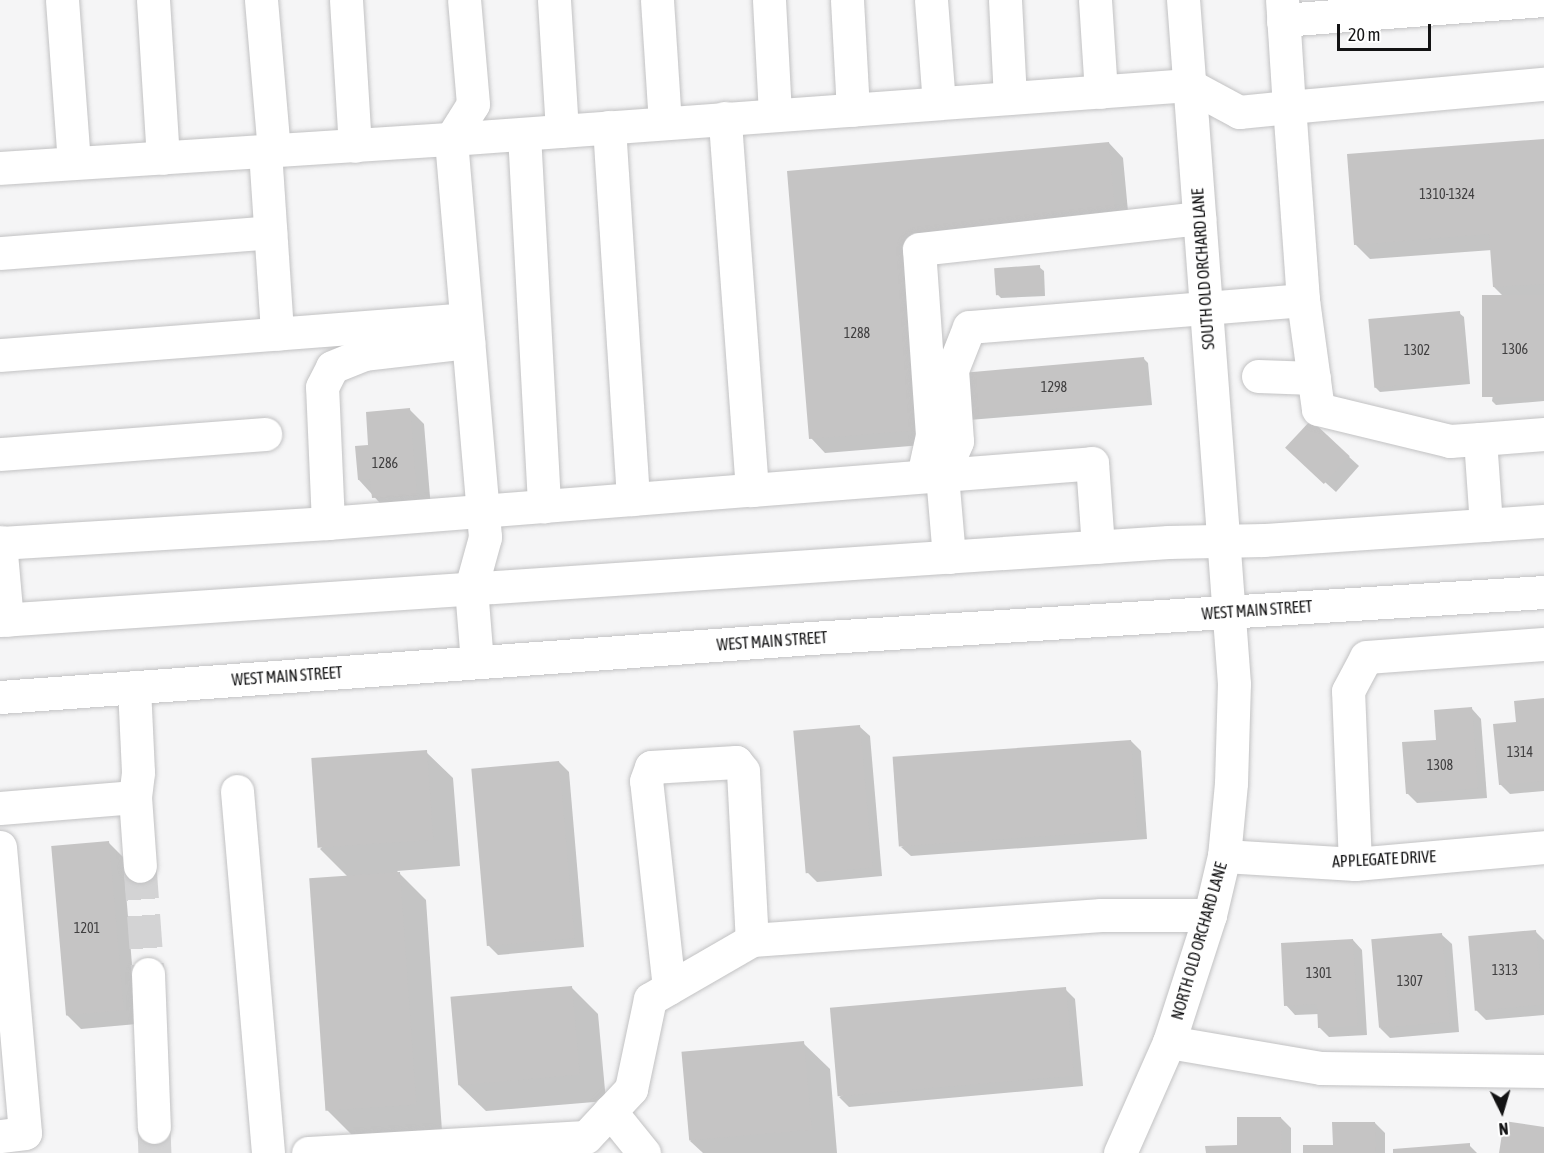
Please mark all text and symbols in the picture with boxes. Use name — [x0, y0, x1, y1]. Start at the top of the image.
scale bar — [1340, 12, 1434, 50]
text: 20 m — [1348, 24, 1380, 45]
house number: 1310-1324 — [1419, 186, 1475, 202]
street label: SOUTH OLD ORCHARD LANE — [1188, 188, 1218, 350]
house number: 1288 — [844, 325, 870, 341]
house number: 1306 — [1502, 341, 1528, 357]
house number: 1302 — [1404, 342, 1430, 358]
house number: 1298 — [1041, 379, 1067, 395]
house number: 1286 — [372, 455, 398, 471]
street label: WEST MAIN STREET — [1201, 597, 1313, 623]
street label: WEST MAIN STREET — [716, 628, 828, 654]
street label: WEST MAIN STREET — [231, 663, 343, 689]
house number: 1314 — [1507, 744, 1533, 760]
house number: 1308 — [1427, 757, 1453, 773]
street label: APPLEGATE DRIVE — [1332, 847, 1436, 871]
street label: NORTH OLD ORCHARD LANE — [1167, 860, 1231, 1022]
house number: 1201 — [74, 920, 100, 936]
house number: 1313 — [1492, 962, 1518, 978]
house number: 1301 — [1306, 965, 1332, 981]
house number: 1307 — [1397, 973, 1423, 989]
north arrow — [1472, 1081, 1532, 1141]
text: N — [1498, 1120, 1509, 1138]

